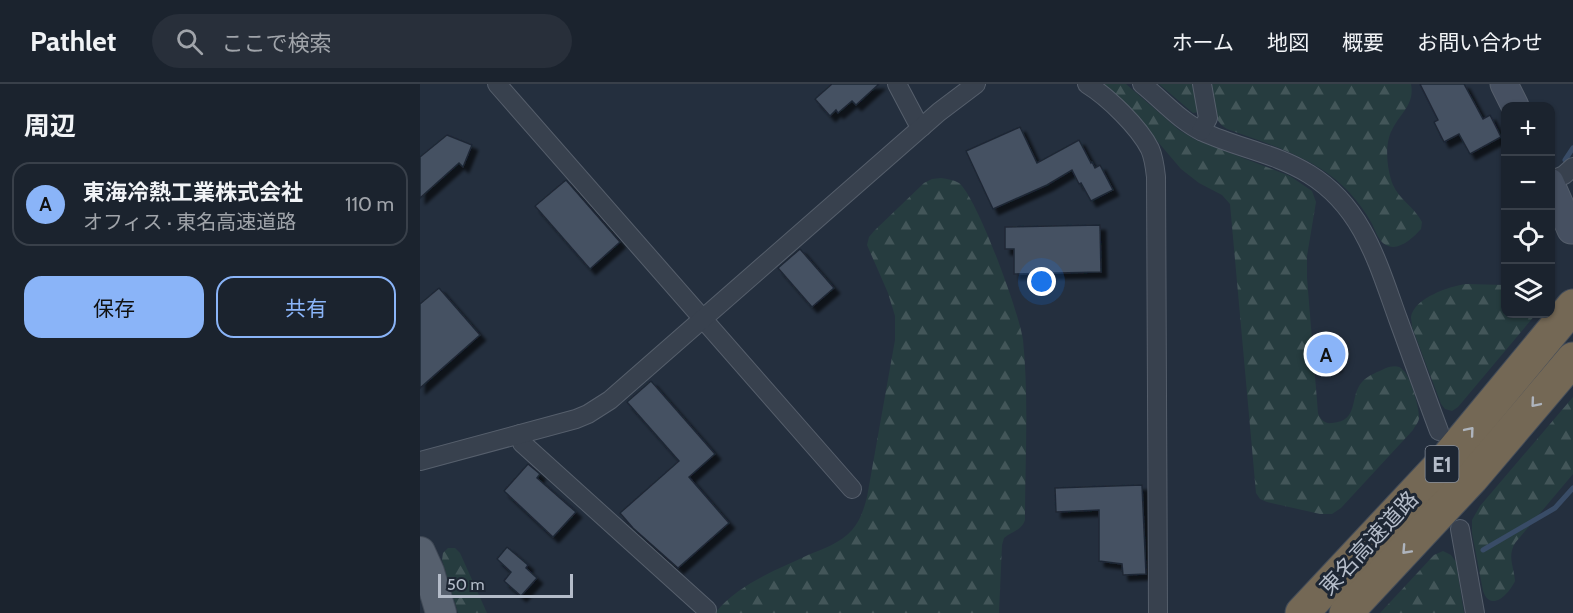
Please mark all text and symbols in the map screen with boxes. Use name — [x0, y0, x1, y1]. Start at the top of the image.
search box — [152, 14, 572, 68]
text: Pathlet — [30, 24, 116, 58]
icon: search — [173, 25, 206, 58]
text: ここで検索 — [221, 30, 331, 57]
text: ホーム — [1172, 30, 1234, 55]
text: 地図 — [1267, 30, 1309, 55]
text: 概要 — [1342, 30, 1384, 55]
text: お問い合わせ — [1417, 30, 1543, 55]
map controls — [1501, 102, 1555, 318]
button: + — [1501, 102, 1555, 156]
text: 周辺 — [24, 110, 76, 142]
button: − — [1501, 156, 1555, 210]
text: 東海冷熱工業株式会社 — [83, 179, 303, 206]
text: A — [39, 192, 52, 216]
text: 110 m — [345, 192, 394, 216]
text: オフィス · 東名高速道路 — [83, 210, 296, 234]
button: locate — [1501, 210, 1555, 264]
button: layers — [1501, 264, 1555, 318]
your location — [1027, 267, 1056, 296]
button: 保存 — [24, 276, 204, 338]
button: 共有 — [216, 276, 396, 338]
pin: A — [1306, 332, 1346, 376]
one-way arrow — [1531, 396, 1542, 407]
one-way arrow — [1463, 427, 1474, 438]
road number: E1 — [1426, 446, 1458, 482]
street label: 東名高速道路 — [1314, 486, 1424, 600]
one-way arrow — [1402, 543, 1413, 553]
scale bar — [438, 571, 573, 598]
text: 50 m — [447, 575, 484, 594]

